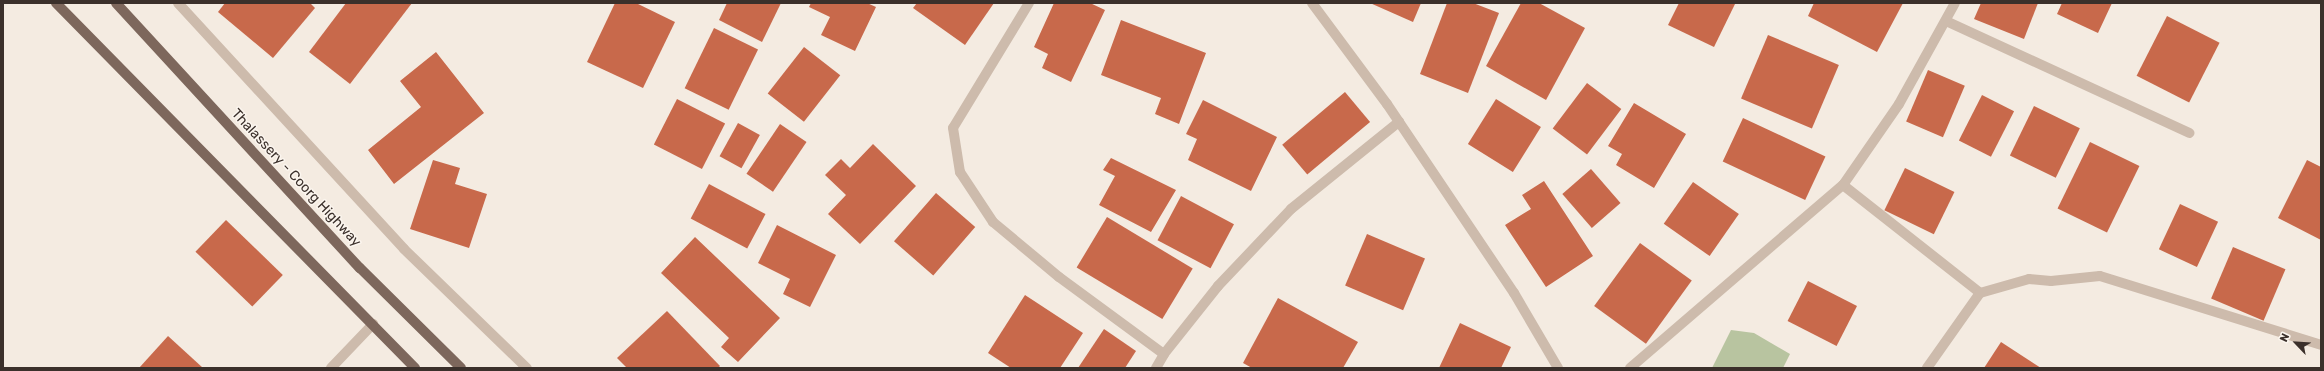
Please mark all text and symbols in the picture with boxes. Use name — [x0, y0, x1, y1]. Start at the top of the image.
street label: Thalassery - Coorg Highway — [228, 105, 364, 251]
north arrow — [2276, 323, 2316, 363]
text: N — [2277, 331, 2292, 344]

